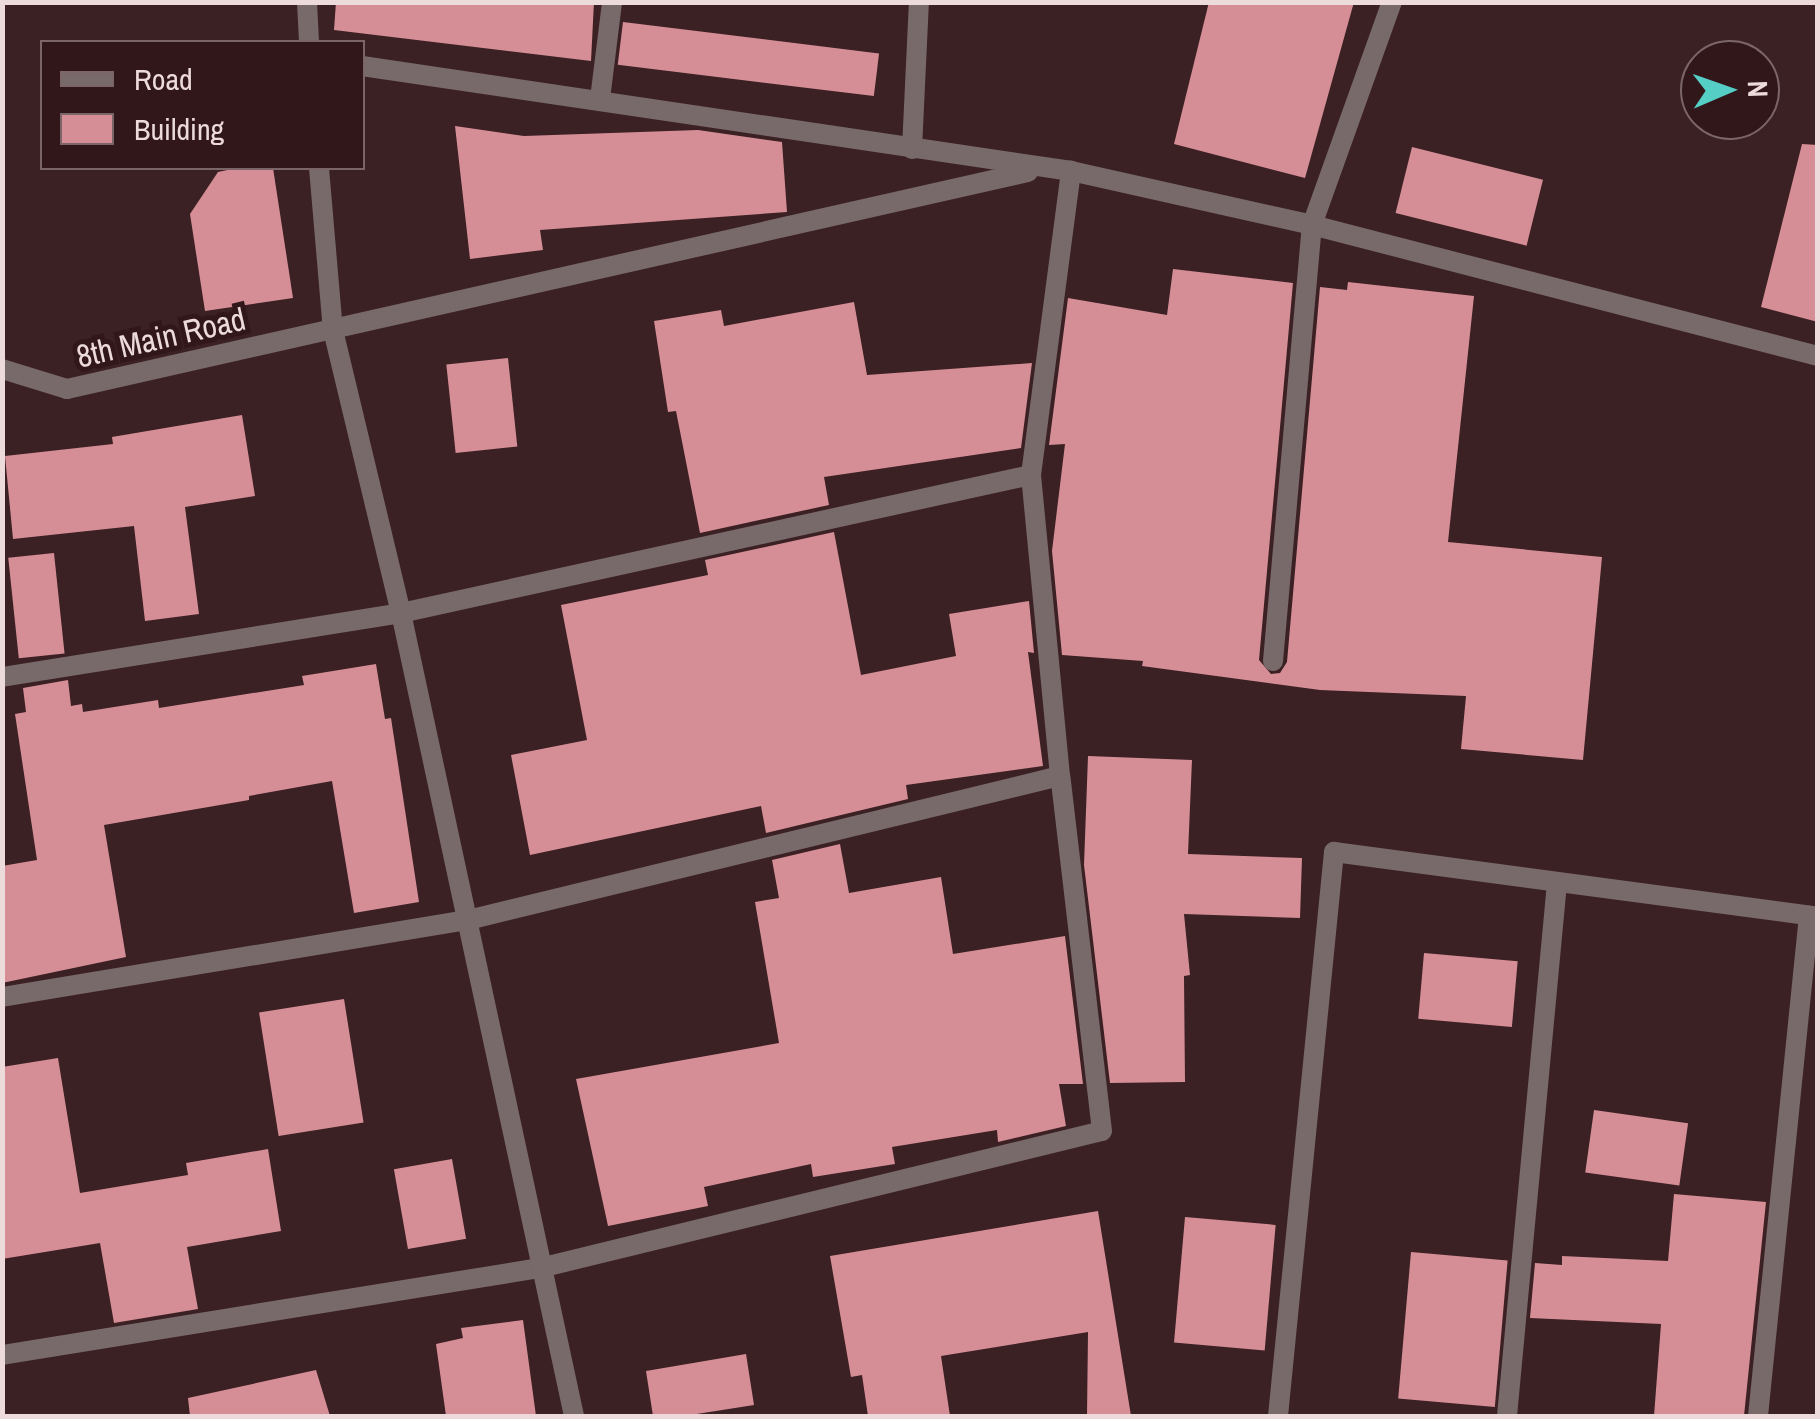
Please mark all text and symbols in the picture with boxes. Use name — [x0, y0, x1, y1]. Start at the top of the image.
legend — [40, 40, 365, 170]
north arrow — [1680, 40, 1780, 140]
text: Road — [134, 59, 193, 99]
text: N — [1739, 80, 1777, 98]
text: Building — [134, 109, 224, 149]
street label: 8th Main Road — [73, 300, 249, 376]

